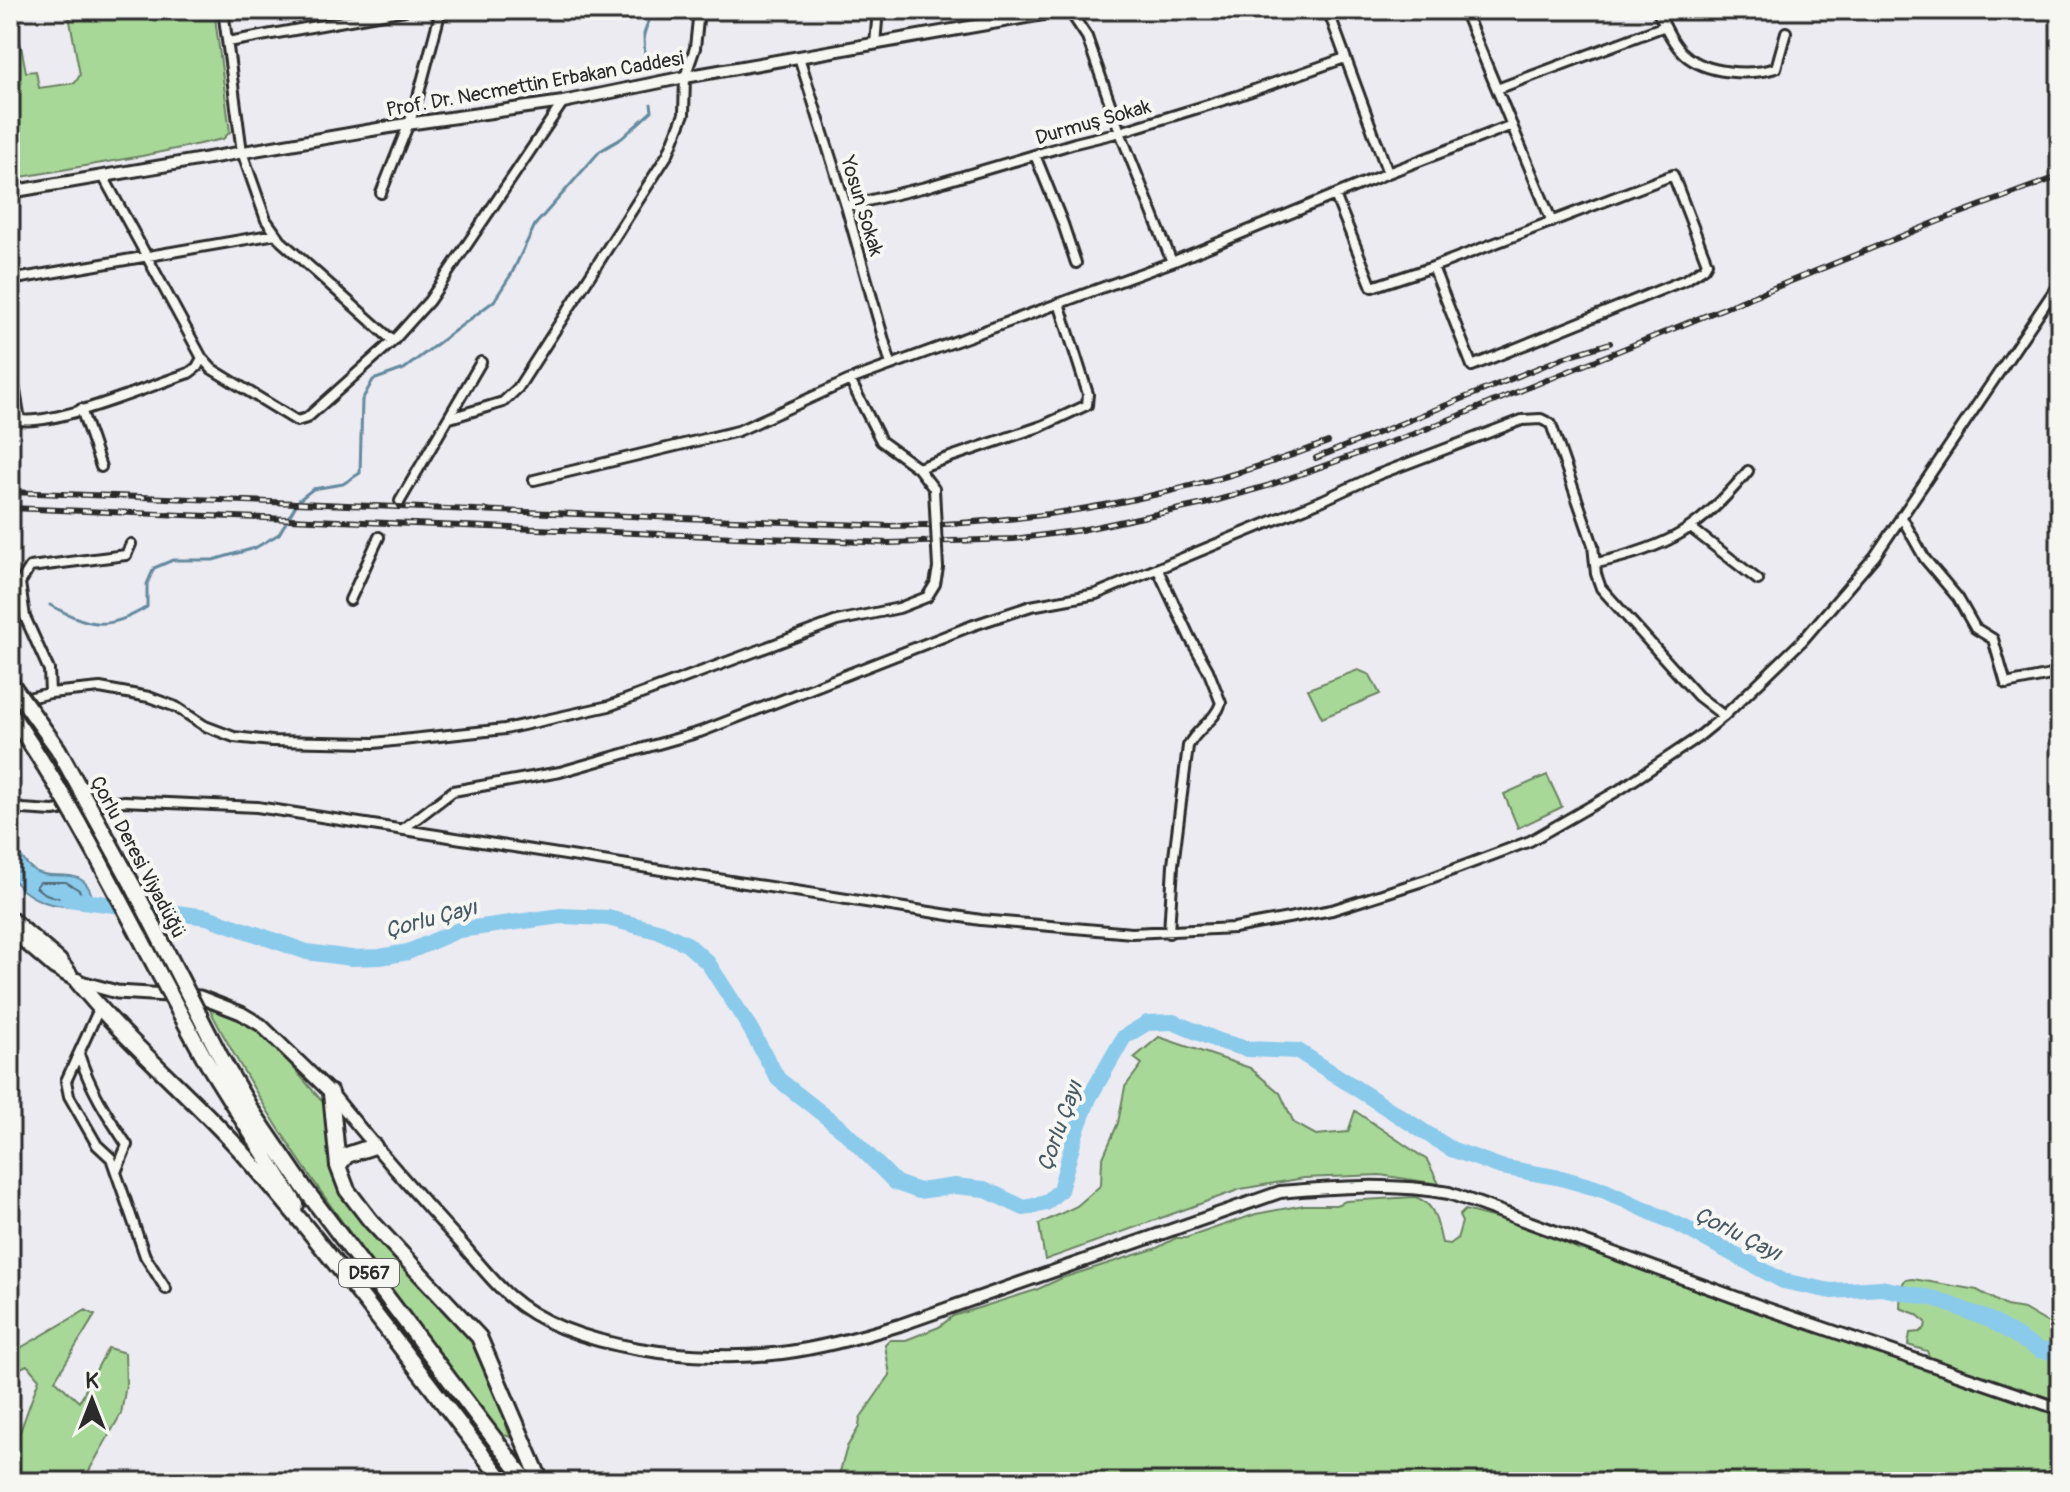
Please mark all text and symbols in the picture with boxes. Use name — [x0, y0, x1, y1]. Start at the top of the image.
street label: Prof. Dr. Necmettin Erbakan Caddesi — [384, 46, 686, 122]
street label: Durmuş Sokak — [1032, 93, 1154, 150]
street label: Yosun Sokak — [835, 152, 889, 260]
street label: Çorlu Deresi Viyadüğü — [85, 772, 191, 942]
water label: Çorlu Çayı — [382, 893, 481, 945]
water label: Çorlu Çayı — [1031, 1076, 1090, 1175]
water label: Çorlu Çayı — [1690, 1200, 1787, 1268]
road number: D567 — [339, 1259, 399, 1287]
north arrow — [52, 1360, 132, 1440]
text: K — [85, 1367, 99, 1395]

